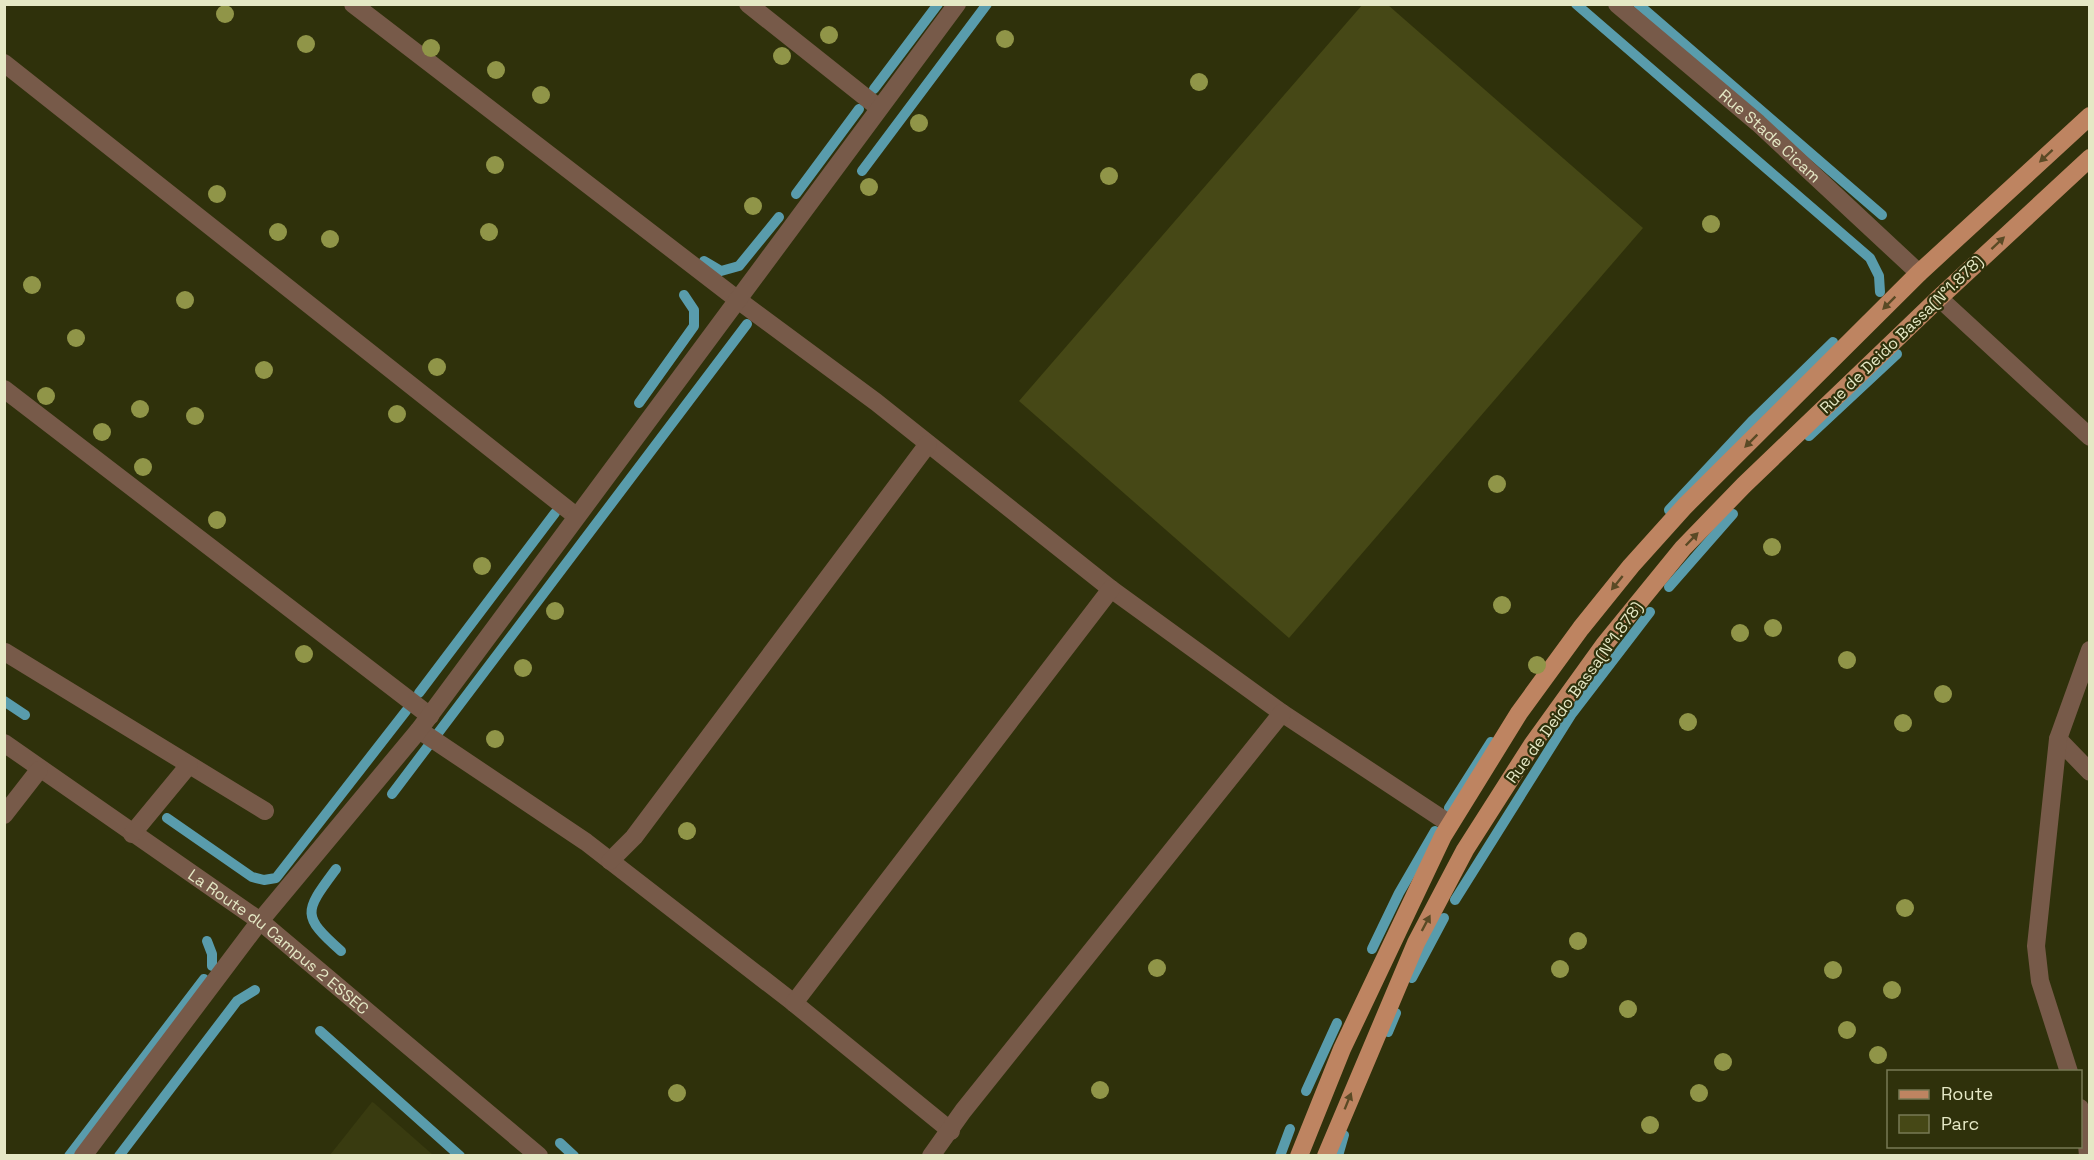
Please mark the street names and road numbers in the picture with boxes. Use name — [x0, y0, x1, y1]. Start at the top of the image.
street label: Rue Stade Cicam — [1714, 85, 1825, 187]
street label: Rue de Deido Bassa(N°1.878) — [1815, 251, 1988, 418]
street label: Rue de Deido Bassa(N°1.878) — [1501, 597, 1647, 787]
street label: La Route du Campus 2 ESSEC — [184, 864, 373, 1019]

